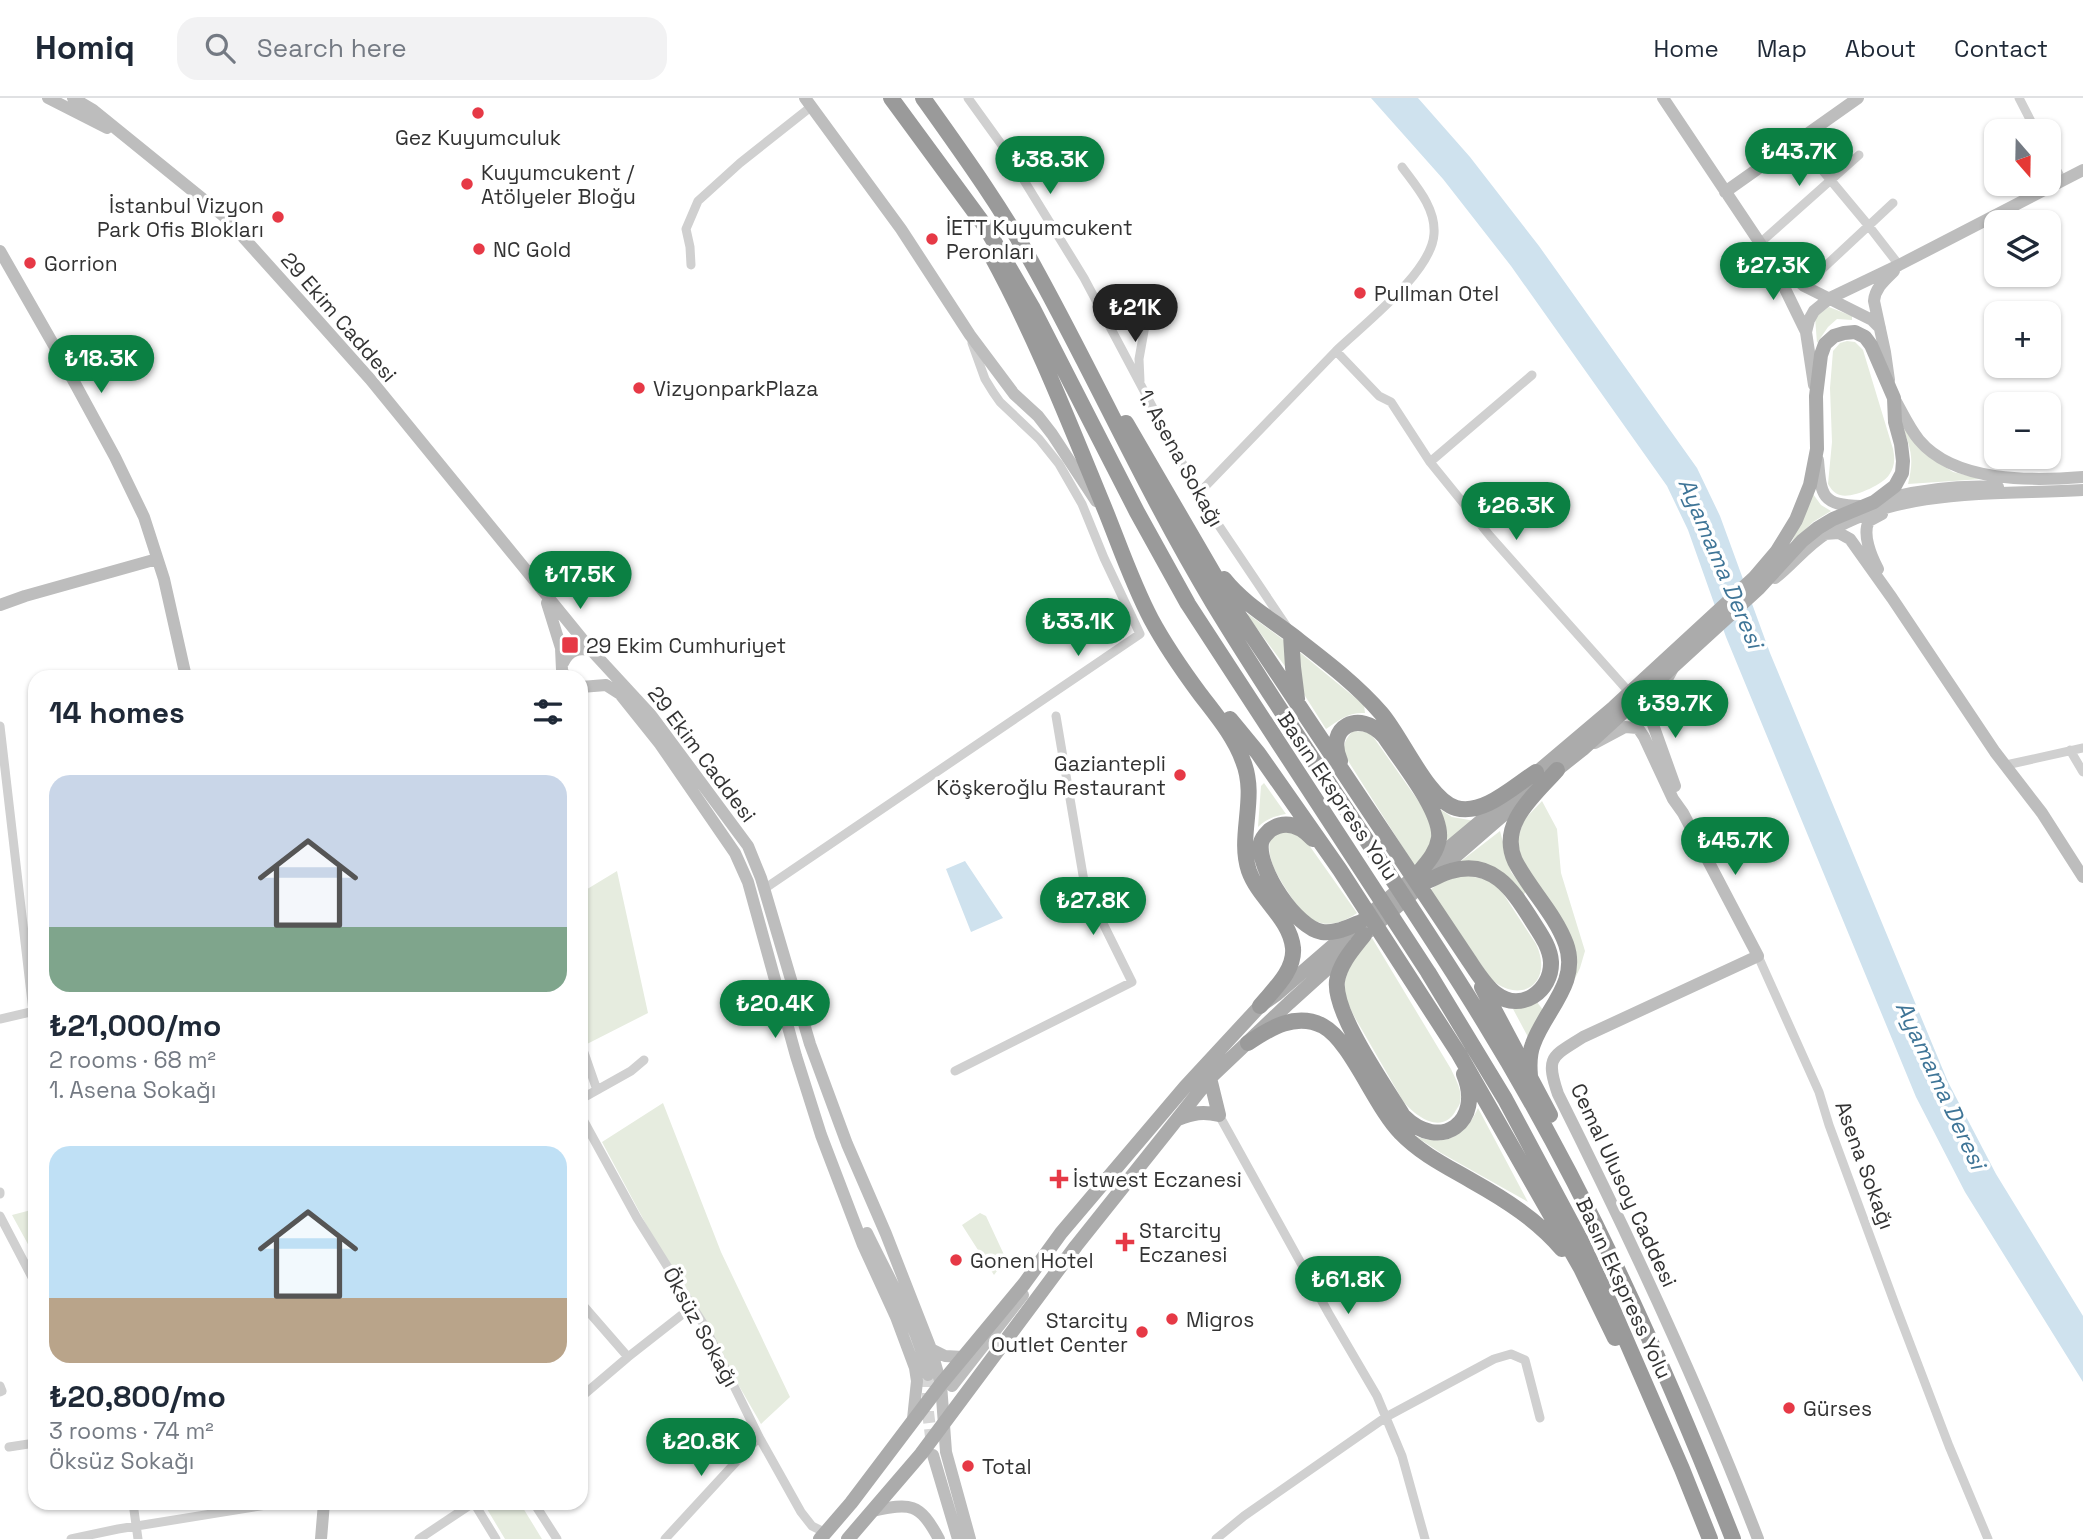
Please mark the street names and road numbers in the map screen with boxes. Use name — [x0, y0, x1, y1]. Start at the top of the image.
street label: 29 Ekim Caddesi — [275, 246, 403, 388]
street label: 1. Asena Sokağı — [1132, 385, 1230, 531]
street label: 29 Ekim Caddesi — [642, 681, 762, 827]
street label: Basın Ekspress Yolu — [1272, 707, 1404, 885]
street label: Cemal Ulusoy Caddesi — [1565, 1079, 1683, 1291]
street label: Asena Sokağı — [1829, 1097, 1901, 1233]
street label: Basın Ekspress Yolu — [1570, 1193, 1678, 1383]
street label: Öksüz Sokağı — [657, 1262, 745, 1392]

